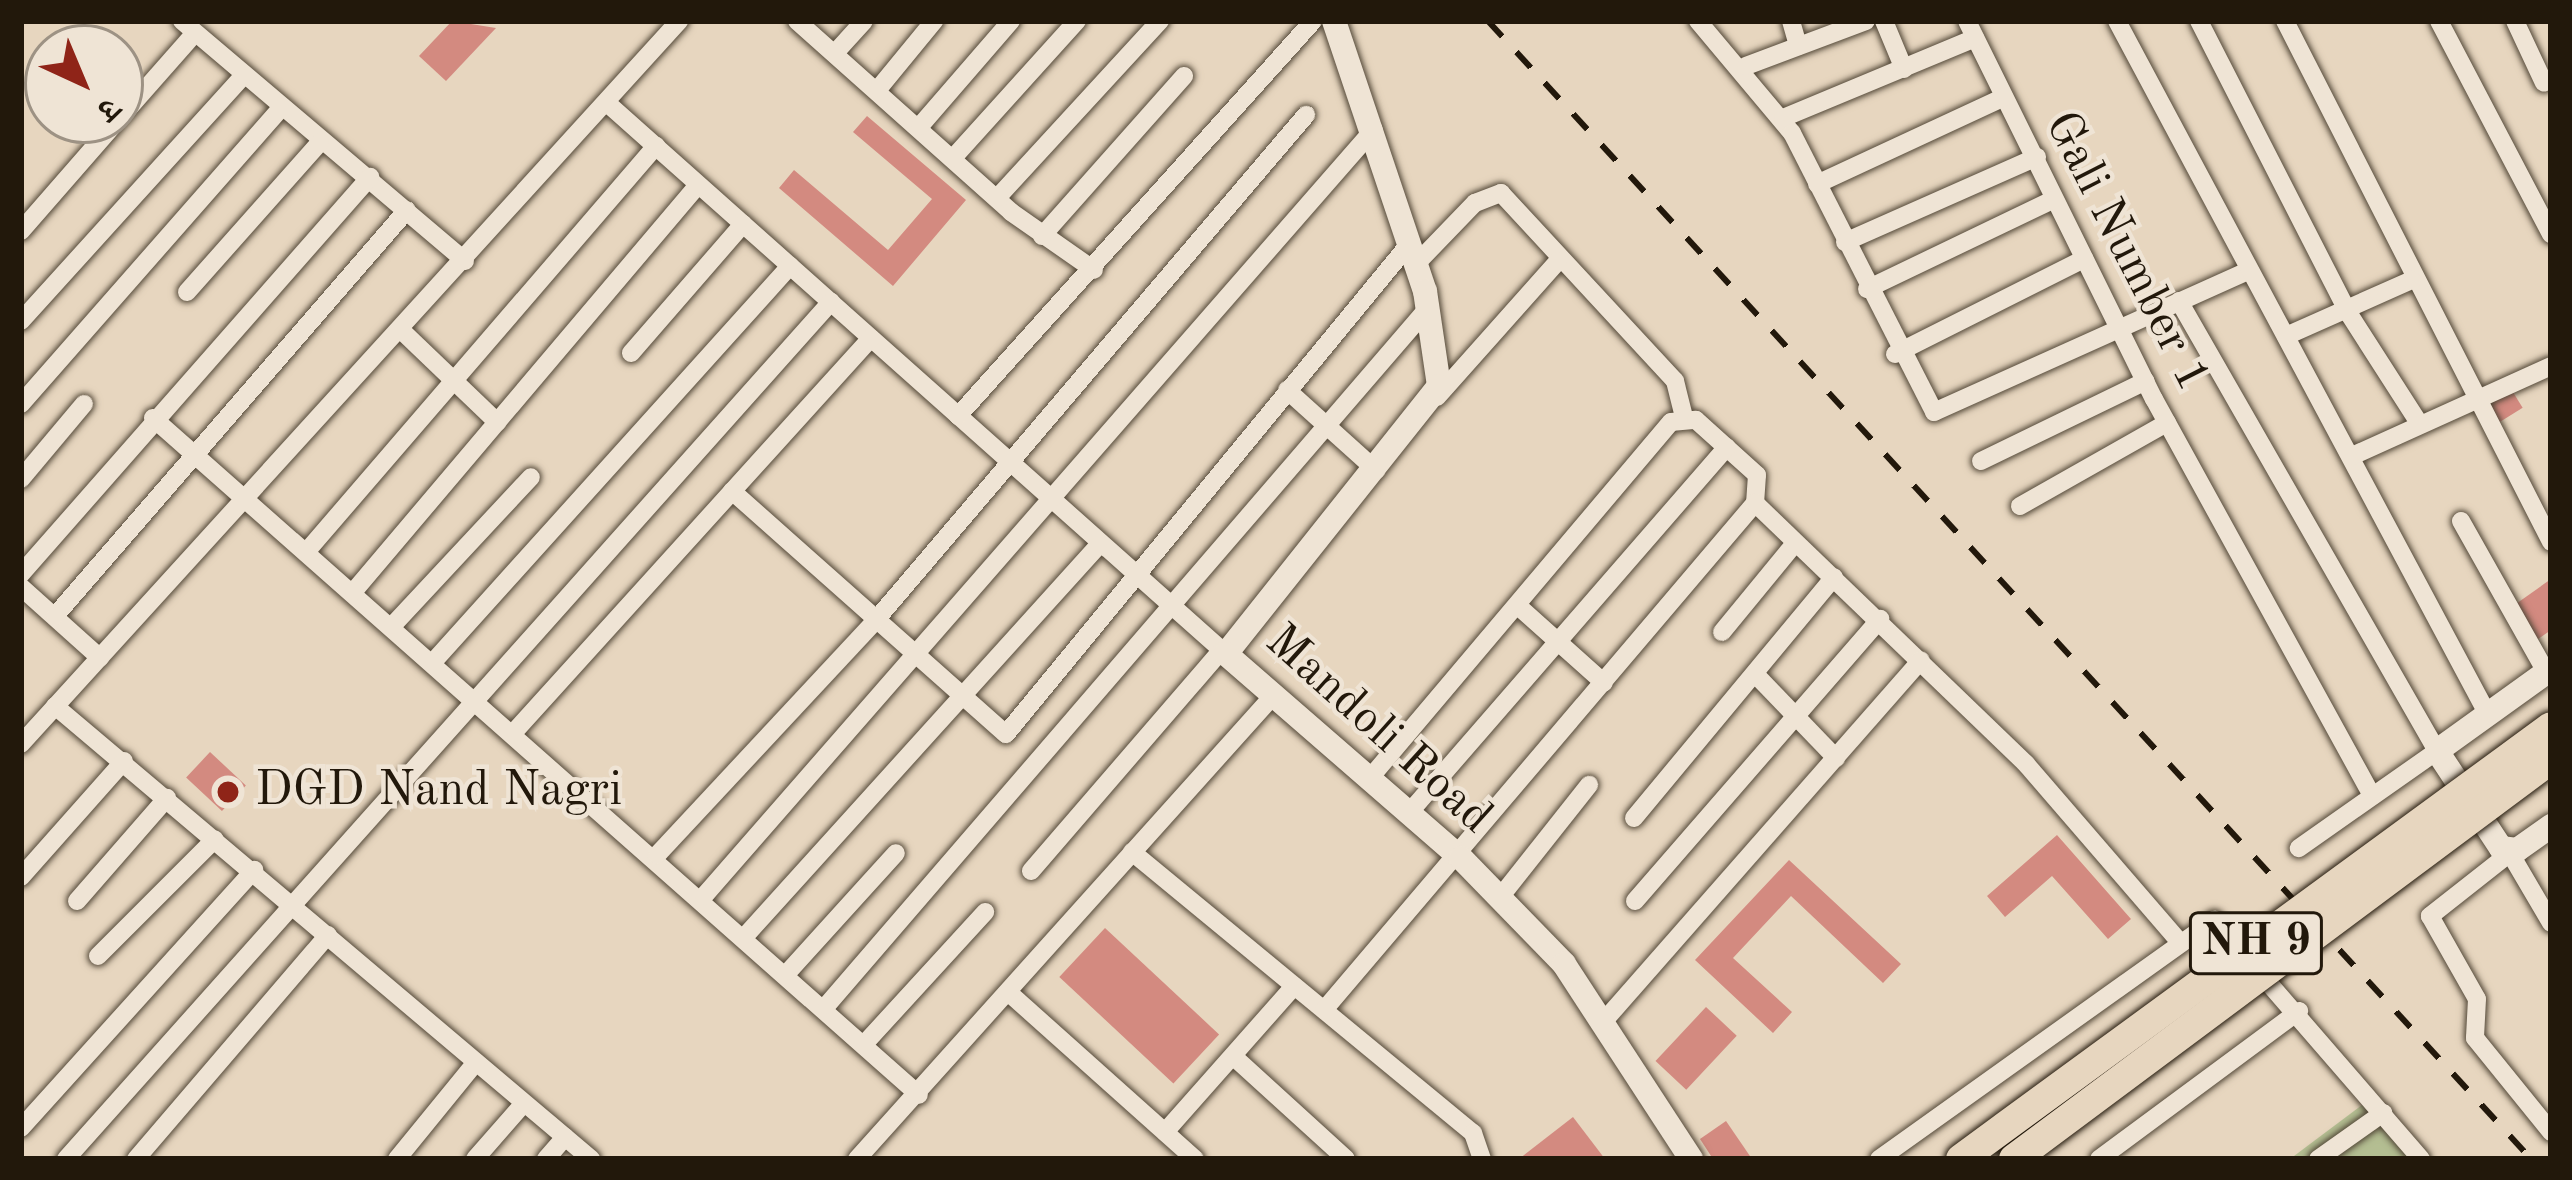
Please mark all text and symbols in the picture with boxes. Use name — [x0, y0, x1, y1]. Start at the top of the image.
north arrow — [24, 24, 144, 144]
text: उ — [90, 90, 125, 126]
street label: Gali Number 1 — [2031, 103, 2221, 401]
street label: Mandoli Road — [1253, 613, 1503, 847]
place label: DGD Nand Nagri — [255, 763, 622, 821]
marker: DGD Nand Nagri — [212, 776, 244, 808]
road number: NH 9 — [2187, 904, 2325, 982]

